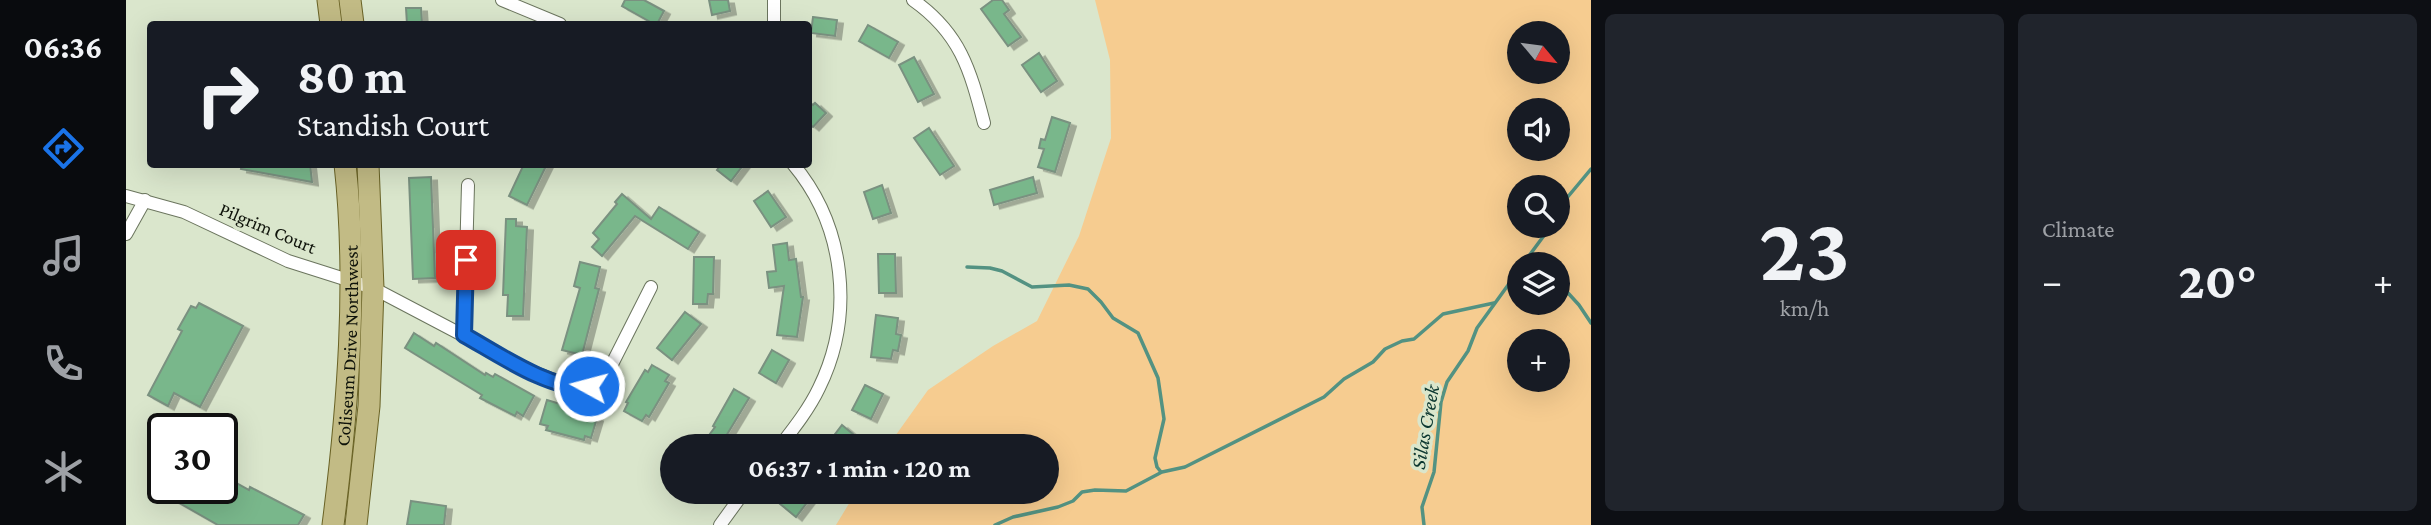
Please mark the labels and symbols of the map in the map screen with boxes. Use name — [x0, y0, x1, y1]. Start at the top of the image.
north arrow — [1507, 21, 1570, 84]
street label: Pilgrim Court — [217, 198, 320, 258]
pin — [436, 230, 496, 290]
street label: Coliseum Drive Northwest — [332, 244, 362, 447]
position arrow — [552, 349, 626, 423]
water label: Silas Creek — [1406, 382, 1444, 471]
speed limit sign: 30 — [147, 413, 238, 504]

